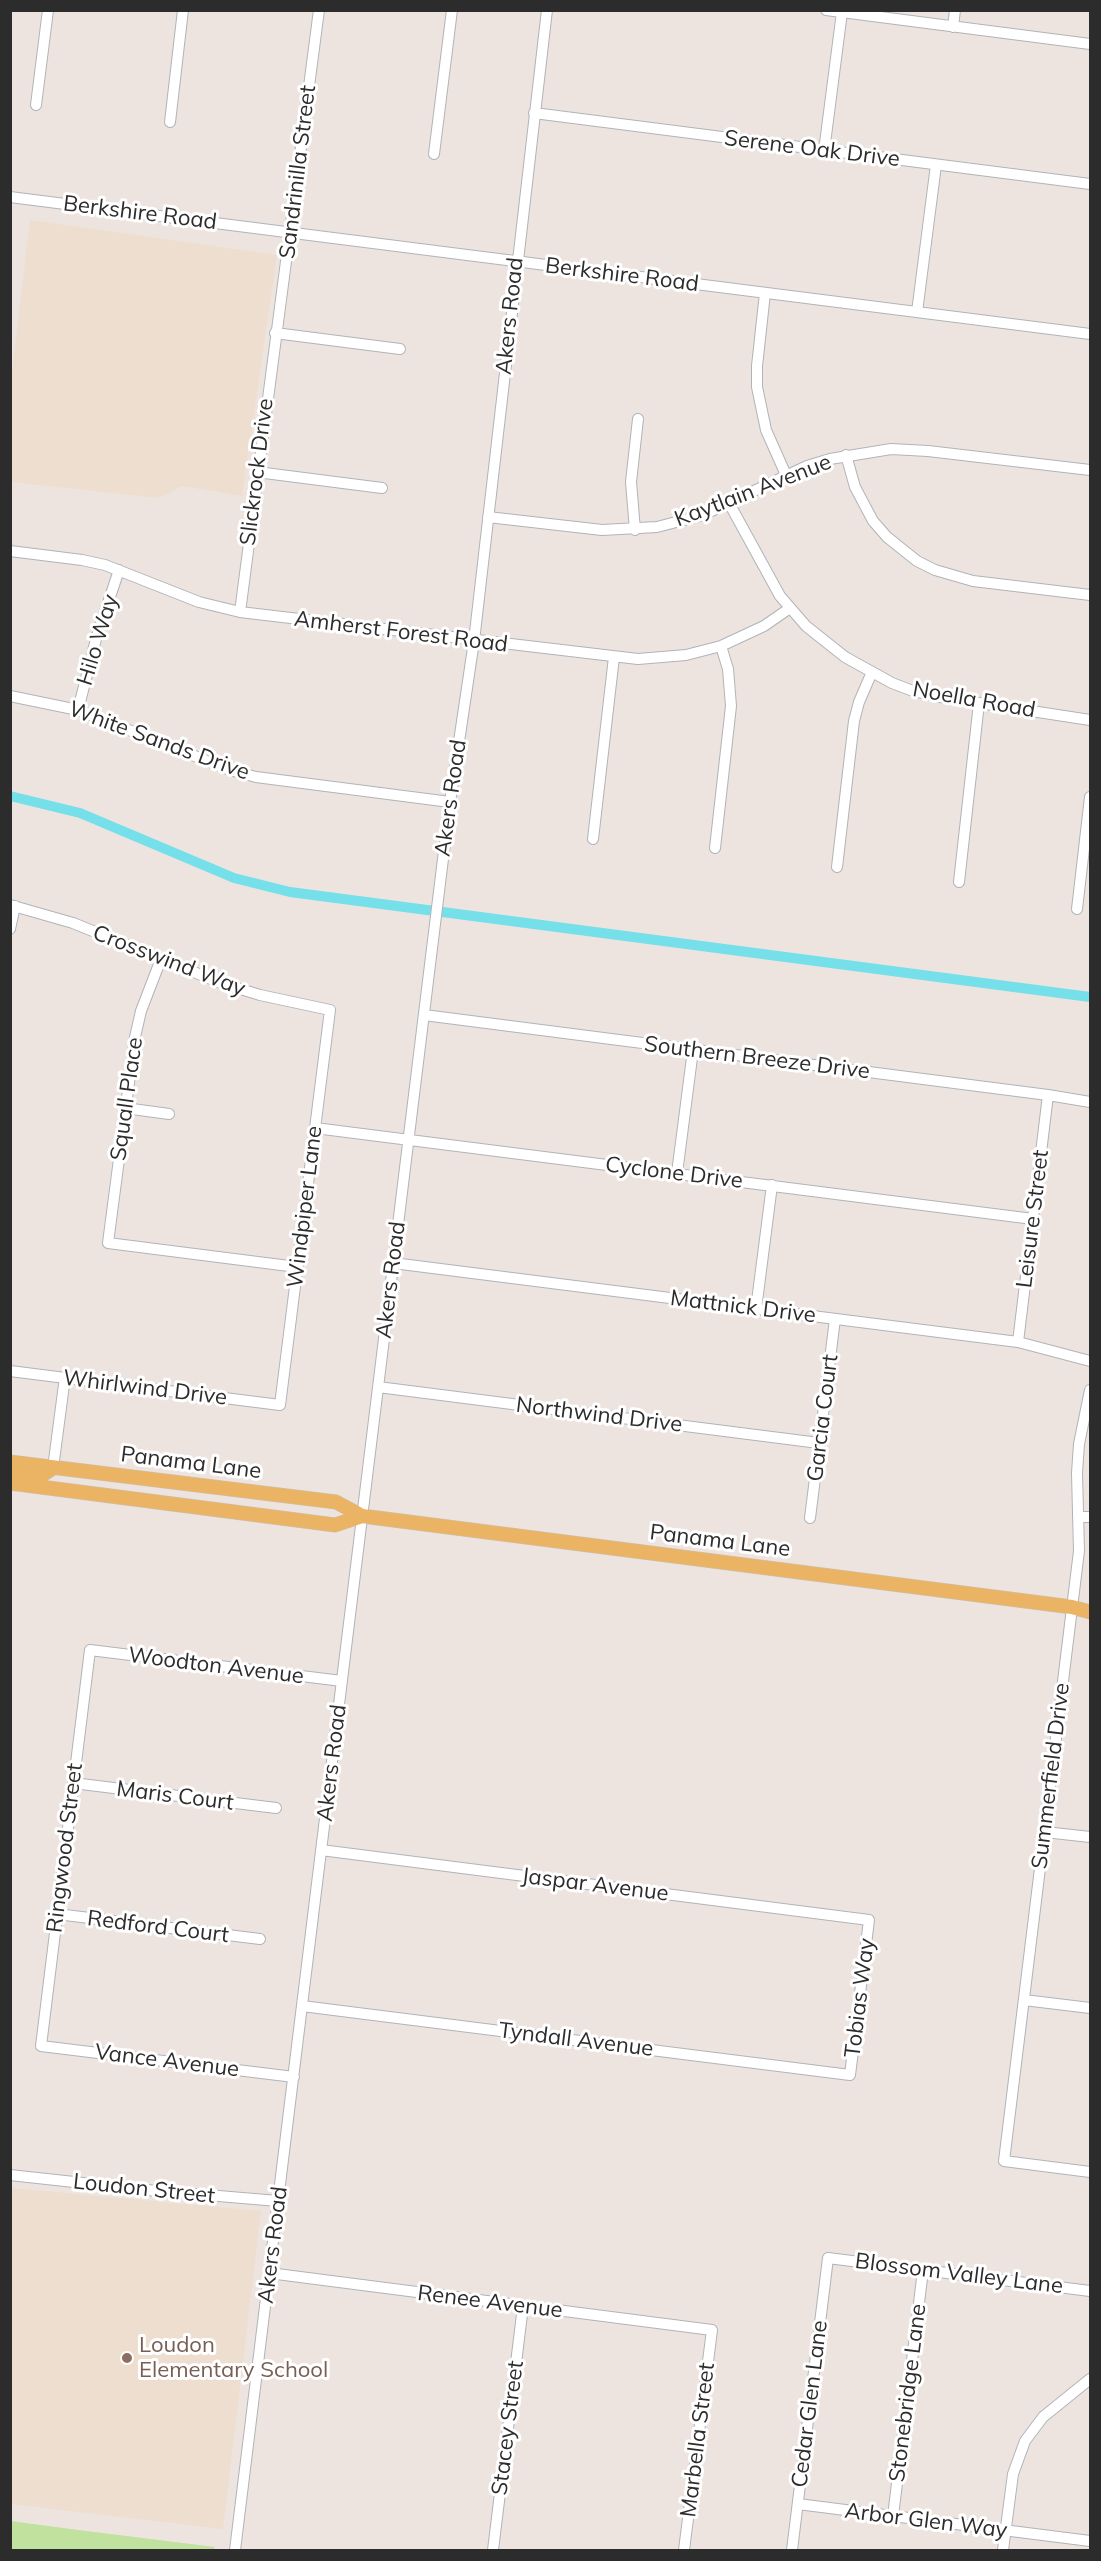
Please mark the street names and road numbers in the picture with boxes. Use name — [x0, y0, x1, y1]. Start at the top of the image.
street label: Sandrinilla Street — [274, 84, 322, 260]
street label: Serene Oak Drive — [723, 125, 901, 173]
street label: Berkshire Road — [62, 190, 218, 236]
street label: Berkshire Road — [544, 252, 700, 298]
street label: Akers Road — [491, 256, 529, 376]
street label: Slickrock Drive — [235, 397, 279, 547]
street label: Kaytlain Avenue — [671, 449, 835, 533]
street label: Hilo Way — [72, 591, 124, 689]
street label: Amherst Forest Road — [293, 606, 509, 658]
street label: Noella Road — [910, 676, 1038, 724]
street label: White Sands Drive — [65, 696, 253, 786]
street label: Akers Road — [430, 738, 472, 858]
street label: Crosswind Way — [89, 920, 249, 1002]
street label: Southern Breeze Drive — [643, 1031, 871, 1085]
street label: Squall Place — [105, 1036, 149, 1162]
street label: Windpiper Lane — [282, 1124, 328, 1290]
street label: Leisure Street — [1011, 1148, 1055, 1290]
street label: Cyclone Drive — [604, 1151, 744, 1195]
street label: Akers Road — [371, 1220, 411, 1340]
street label: Mattnick Drive — [669, 1285, 817, 1329]
street label: Garcia Court — [802, 1353, 844, 1483]
street label: Whirlwind Drive — [61, 1365, 229, 1411]
street label: Northwind Drive — [514, 1392, 684, 1438]
street label: Panama Lane — [119, 1441, 263, 1485]
street label: Panama Lane — [648, 1519, 792, 1563]
street label: Woodton Avenue — [127, 1642, 305, 1690]
street label: Summerfield Drive — [1026, 1681, 1076, 1871]
street label: Akers Road — [312, 1703, 352, 1823]
street label: Ringwood Street — [42, 1762, 88, 1934]
street label: Maris Court — [115, 1776, 235, 1816]
street label: Jaspar Avenue — [520, 1863, 670, 1907]
street label: Redford Court — [86, 1905, 230, 1949]
street label: Tobias Way — [840, 1937, 880, 2059]
street label: Tyndall Avenue — [497, 2017, 655, 2063]
street label: Vance Avenue — [93, 2039, 241, 2083]
street label: Loudon Street — [72, 2168, 216, 2210]
street label: Akers Road — [253, 2185, 293, 2305]
street label: Blossom Valley Lane — [854, 2248, 1064, 2300]
street label: Renee Avenue — [416, 2280, 564, 2324]
street label: Stonebridge Lane — [884, 2302, 932, 2484]
street label: Cedar Glen Lane — [787, 2319, 833, 2489]
street label: Stacey Street — [487, 2359, 529, 2497]
street label: Marbella Street — [675, 2361, 721, 2519]
street label: Arbor Glen Way — [843, 2498, 1009, 2544]

